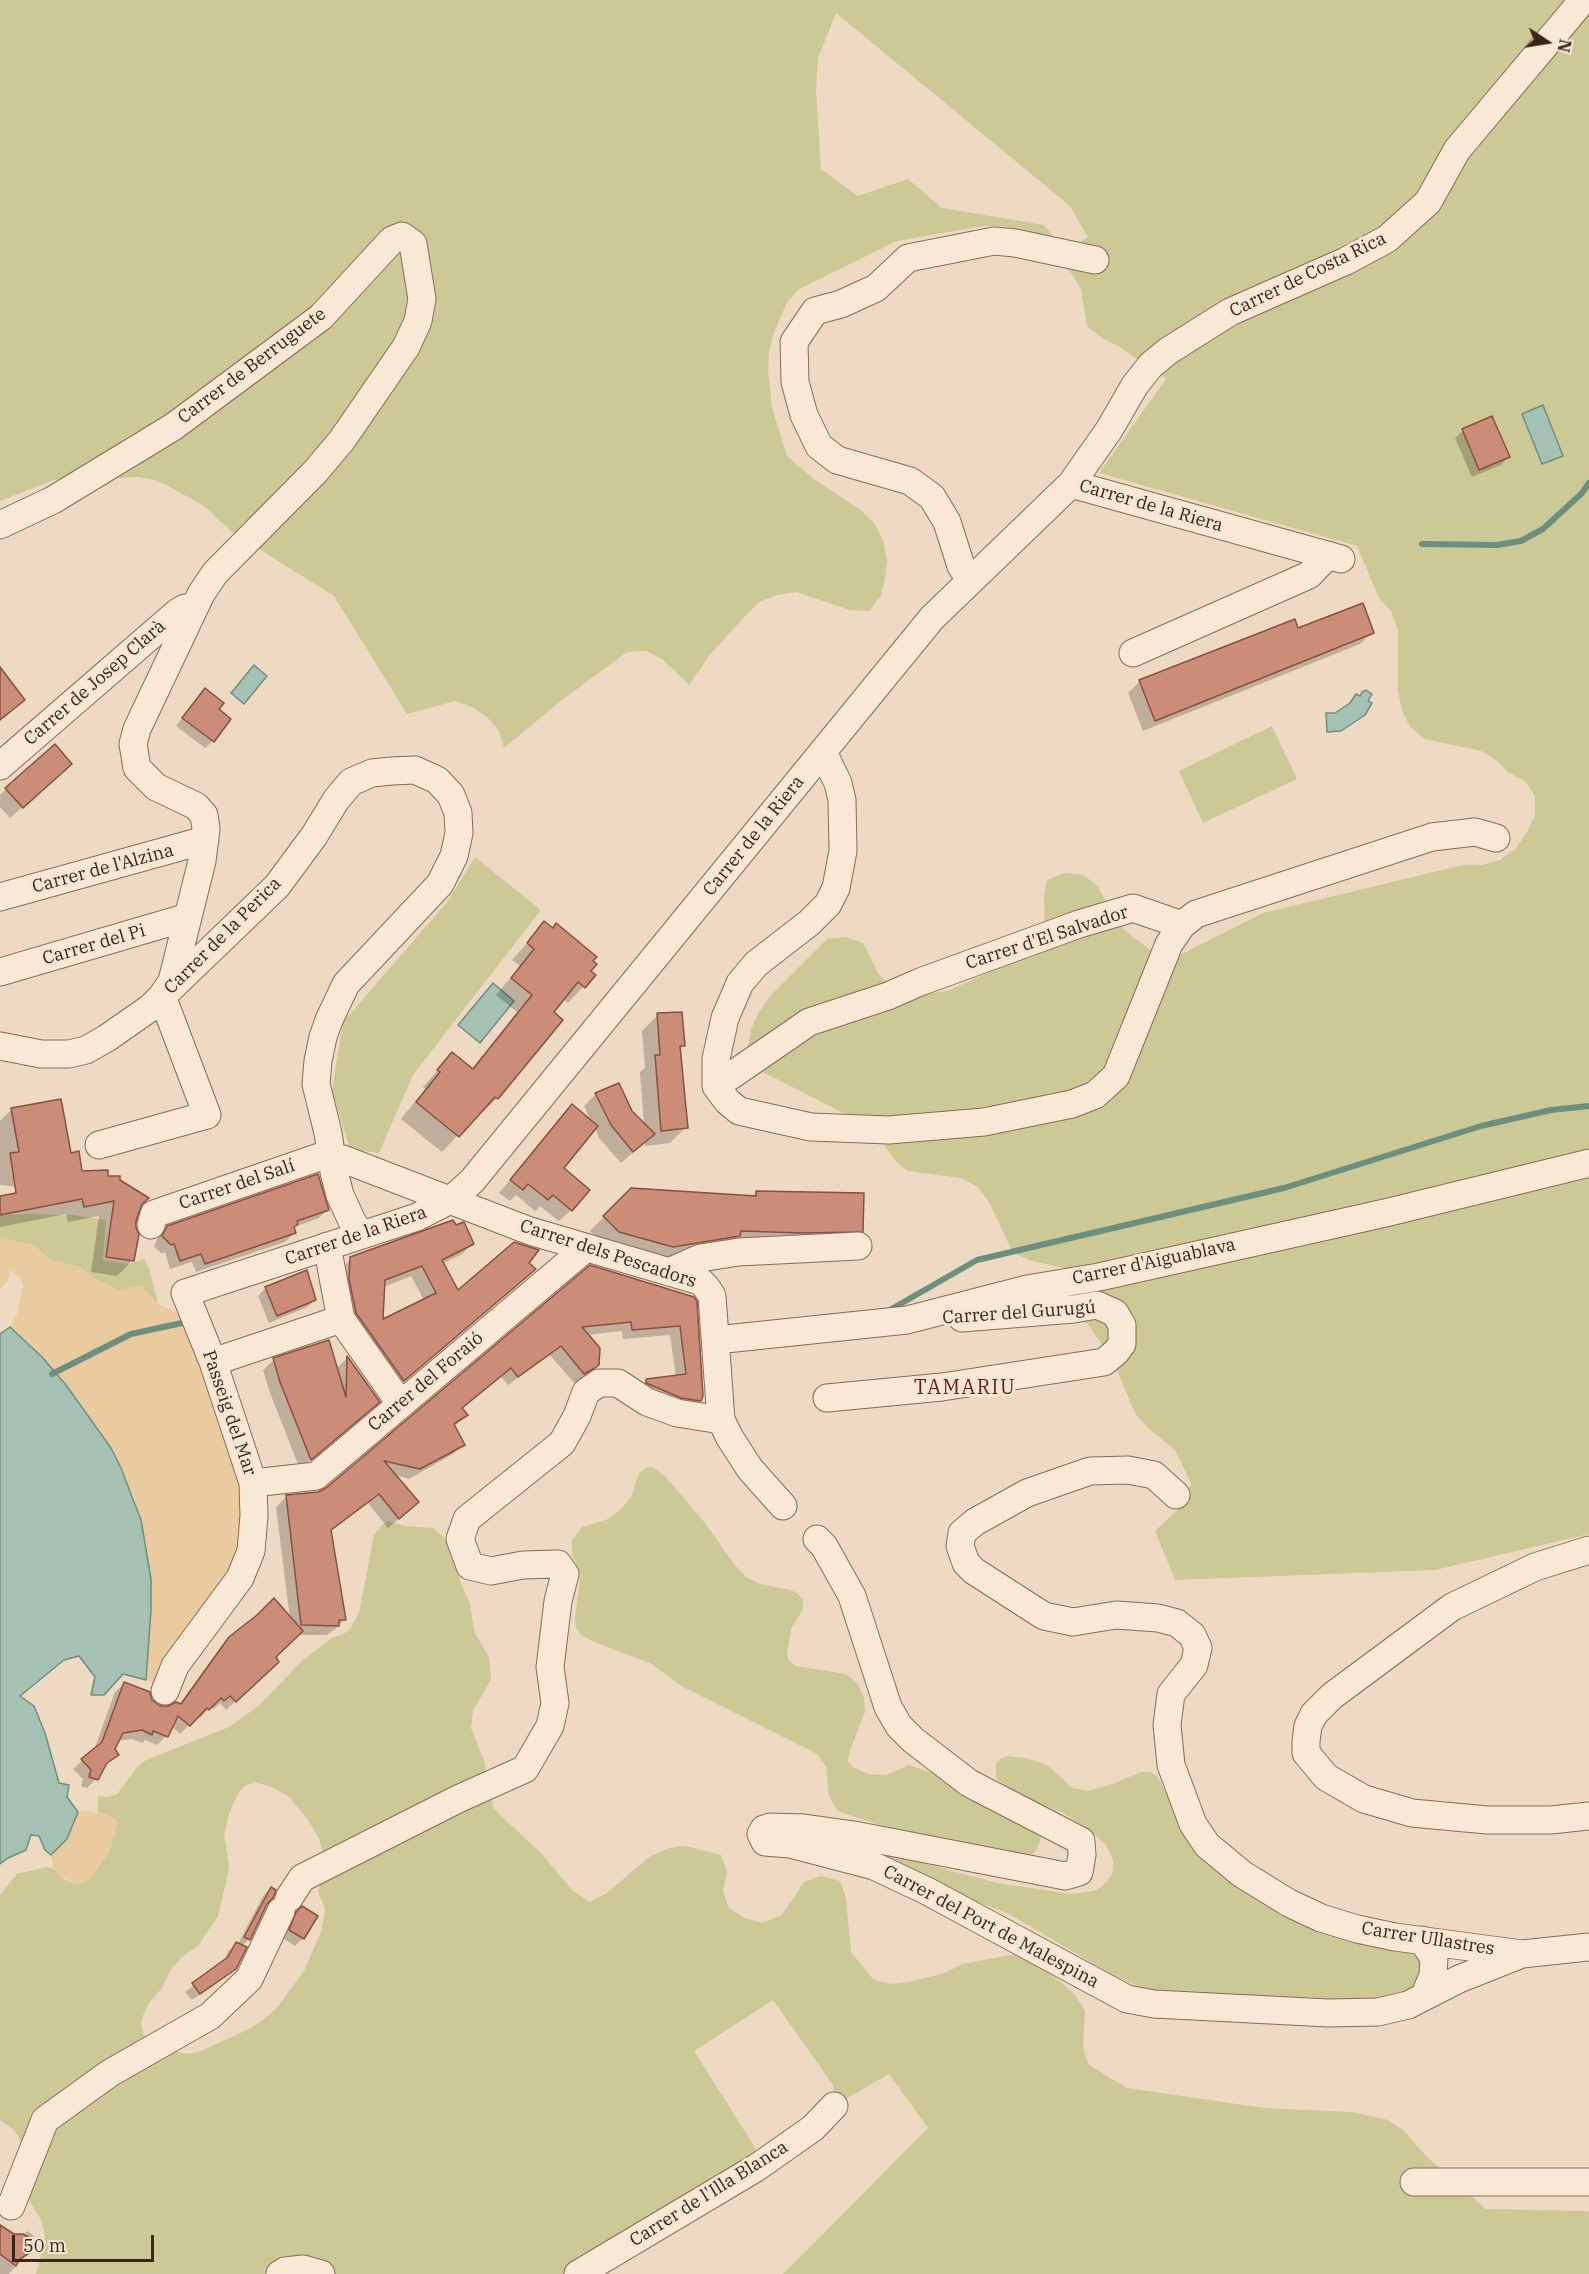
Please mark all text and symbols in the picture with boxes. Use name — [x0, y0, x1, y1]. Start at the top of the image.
north arrow — [1517, 12, 1577, 72]
text: N — [1554, 37, 1576, 54]
street label: Carrer de Costa Rica — [1226, 228, 1390, 322]
street label: Carrer de Berruguete — [174, 303, 330, 429]
street label: Carrer de la Riera — [1077, 475, 1225, 537]
street label: Carrer de Josep Clarà — [20, 616, 170, 750]
street label: Carrer de la Riera — [699, 772, 809, 900]
street label: Carrer de l'Alzina — [30, 840, 176, 898]
street label: Carrer de la Perica — [160, 873, 286, 999]
street label: Carrer d'El Salvador — [963, 902, 1131, 974]
street label: Carrer del Pi — [40, 920, 148, 970]
street label: Carrer del Salí — [176, 1155, 298, 1215]
street label: Carrer de la Riera — [282, 1202, 430, 1270]
street label: Carrer dels Pescadors — [517, 1215, 699, 1293]
street label: Carrer d'Aiguablava — [1070, 1234, 1238, 1290]
street label: Carrer del Gurugú — [942, 1297, 1096, 1329]
street label: Carrer del Foraió — [364, 1328, 488, 1436]
street label: Passeig del Mar — [197, 1347, 261, 1479]
district label: TAMARIU — [914, 1376, 1016, 1400]
street label: Carrer del Port de Malespina — [879, 1861, 1103, 1993]
street label: Carrer Ullastres — [1360, 1918, 1496, 1960]
street label: Carrer de l'Illa Blanca — [626, 2136, 792, 2252]
scale bar — [15, 2223, 158, 2261]
text: 50 m — [23, 2234, 66, 2257]

